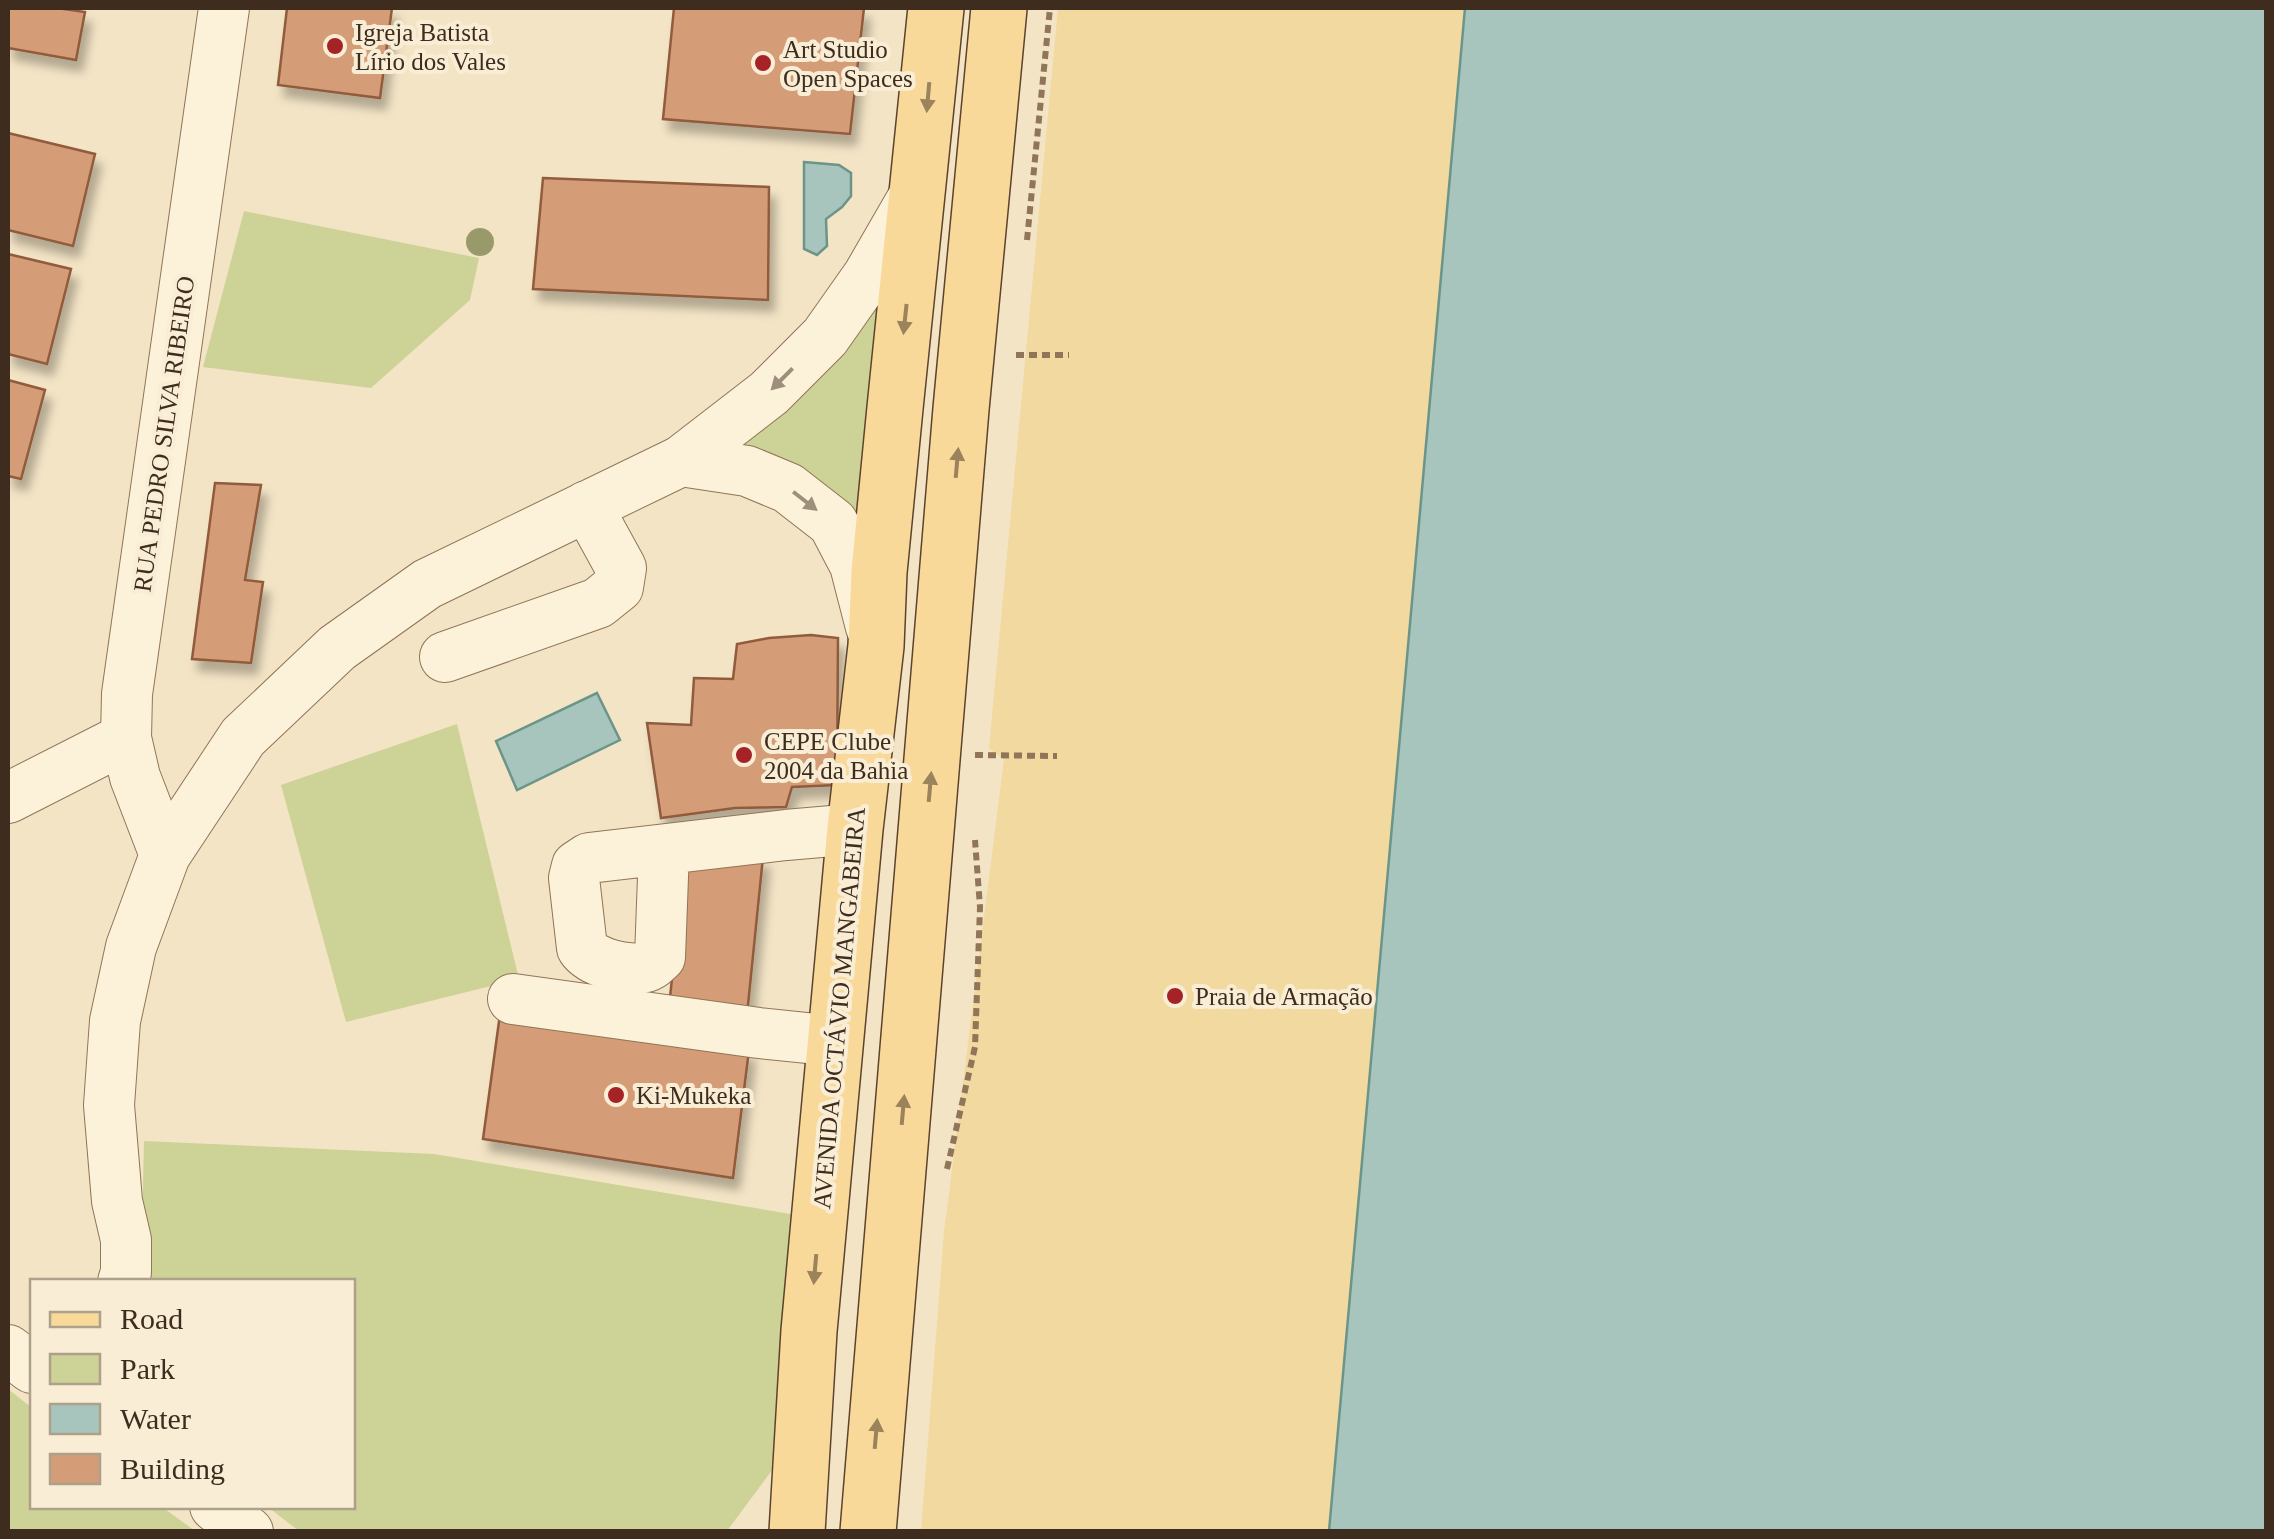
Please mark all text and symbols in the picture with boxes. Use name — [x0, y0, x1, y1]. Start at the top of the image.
place label: Igreja Batista Lírio dos Vales — [355, 19, 506, 75]
marker: Igreja Batista Lírio dos Vales — [324, 35, 346, 57]
place label: Art Studio Open Spaces — [783, 36, 913, 92]
marker: Art Studio Open Spaces — [752, 52, 774, 74]
one-way arrow — [919, 82, 935, 114]
street label: RUA PEDRO SILVA RIBEIRO — [128, 274, 200, 594]
one-way arrow — [896, 303, 912, 335]
one-way arrow — [771, 367, 795, 391]
one-way arrow — [949, 446, 965, 478]
one-way arrow — [791, 490, 817, 511]
place label: CEPE Clube 2004 da Bahia — [764, 728, 908, 784]
marker: CEPE Clube 2004 da Bahia — [733, 744, 755, 766]
one-way arrow — [923, 770, 939, 802]
street label: AVENIDA OCTÁVIO MANGABEIRA — [808, 806, 870, 1210]
place label: Praia de Armação — [1195, 983, 1373, 1010]
marker: Praia de Armação — [1164, 985, 1186, 1007]
place label: Ki-Mukeka — [636, 1082, 751, 1109]
marker: Ki-Mukeka — [605, 1084, 627, 1106]
one-way arrow — [895, 1094, 911, 1126]
one-way arrow — [806, 1254, 822, 1286]
legend — [30, 1279, 355, 1509]
text: Road — [120, 1302, 183, 1335]
text: Park — [120, 1352, 175, 1385]
text: Water — [120, 1402, 191, 1435]
one-way arrow — [869, 1418, 885, 1450]
text: Building — [120, 1452, 225, 1485]

